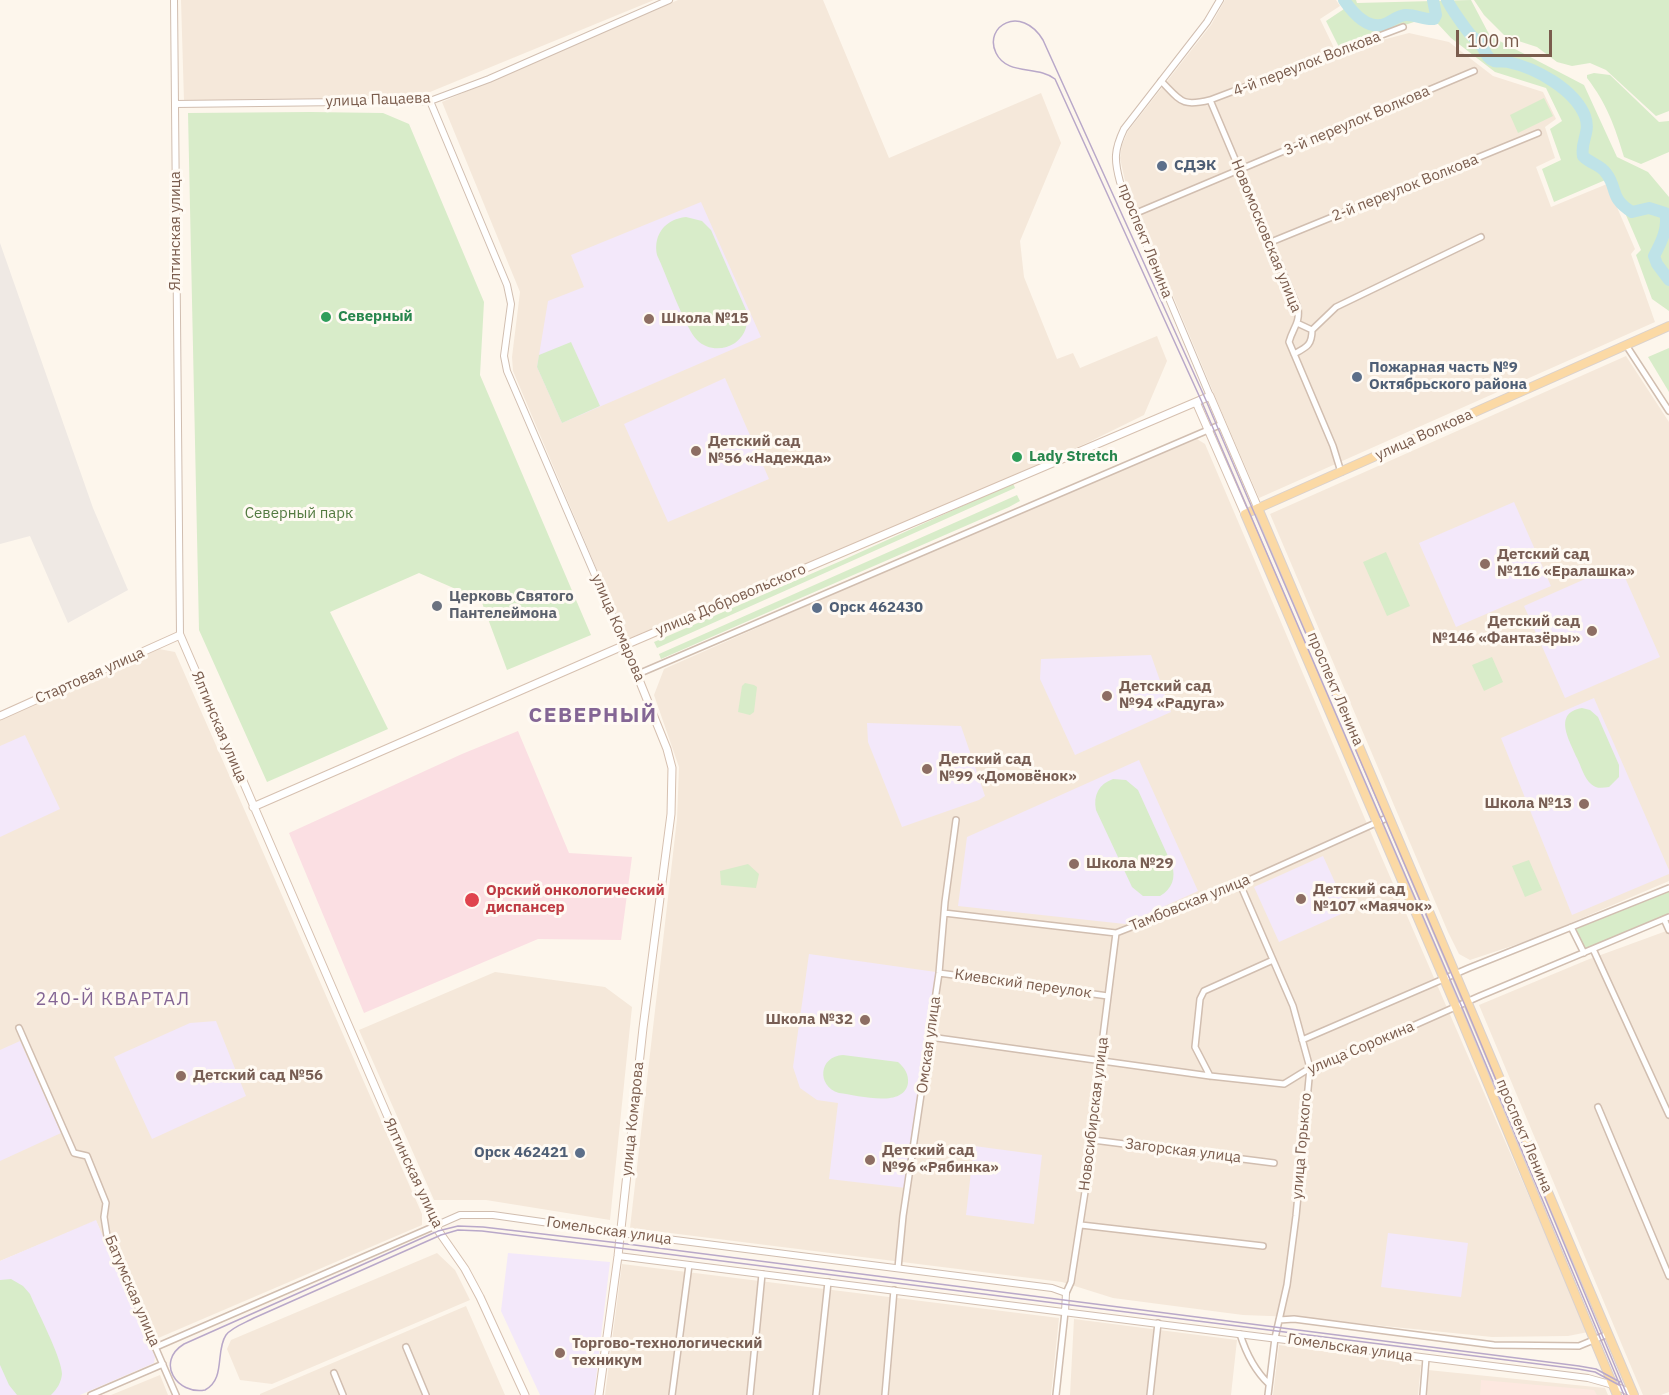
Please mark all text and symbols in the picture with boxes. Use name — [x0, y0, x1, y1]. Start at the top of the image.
scale bar — [1459, 18, 1555, 56]
street label: 4-й переулок Волкова — [1231, 28, 1383, 100]
text: 100 m — [1467, 29, 1519, 52]
street label: 3-й переулок Волкова — [1282, 82, 1432, 160]
street label: улица Пацаева — [325, 89, 431, 111]
street label: 2-й переулок Волкова — [1329, 150, 1481, 226]
place label: СДЭК — [1174, 157, 1216, 175]
street label: Новомосковская улица — [1227, 157, 1305, 315]
marker: СДЭК — [1155, 159, 1169, 173]
street label: Ялтинская улица — [167, 171, 185, 291]
street label: проспект Ленина — [1114, 181, 1176, 301]
place label: Северный — [338, 308, 413, 326]
marker: Северный — [319, 310, 333, 324]
place label: Школа №15 — [661, 310, 749, 328]
marker: Школа №15 — [642, 312, 656, 326]
place label: Пожарная часть №9 Октябрьского района — [1369, 359, 1527, 394]
marker: Пожарная часть №9 Октябрьского района — [1350, 370, 1364, 384]
street label: улица Волкова — [1373, 406, 1475, 464]
place label: Детский сад №56 «Надежда» — [708, 433, 831, 468]
marker: Детский сад №56 «Надежда» — [689, 444, 703, 458]
place label: Lady Stretch — [1029, 448, 1118, 466]
marker: Lady Stretch — [1010, 450, 1024, 464]
park label: Северный парк — [245, 505, 353, 523]
place label: Детский сад №116 «Ералашка» — [1497, 546, 1635, 581]
marker: Детский сад №116 «Ералашка» — [1478, 557, 1492, 571]
street label: улица Добровольского — [653, 560, 809, 640]
street label: улица Комарова — [587, 572, 649, 684]
place label: Церковь Святого Пантелеймона — [449, 588, 574, 623]
marker: Церковь Святого Пантелеймона — [430, 599, 444, 613]
place label: Орск 462430 — [829, 599, 923, 617]
marker: Орск 462430 — [810, 601, 824, 615]
place label: Детский сад №146 «Фантазёры» — [1432, 613, 1580, 648]
marker: Детский сад №146 «Фантазёры» — [1585, 624, 1599, 638]
street label: проспект Ленина — [1303, 629, 1367, 749]
street label: Стартовая улица — [33, 644, 147, 708]
street label: Ялтинская улица — [187, 668, 251, 786]
place label: Детский сад №94 «Радуга» — [1119, 678, 1224, 713]
marker: Детский сад №94 «Радуга» — [1100, 689, 1114, 703]
district label: СЕВЕРНЫЙ — [529, 703, 657, 729]
place label: Детский сад №99 «Домовёнок» — [939, 751, 1077, 786]
marker: Детский сад №99 «Домовёнок» — [920, 762, 934, 776]
place label: Школа №13 — [1484, 795, 1572, 813]
marker: Школа №13 — [1577, 797, 1591, 811]
place label: Школа №29 — [1086, 855, 1174, 873]
marker: Школа №29 — [1067, 857, 1081, 871]
street label: Тамбовская улица — [1127, 871, 1253, 935]
place label: Детский сад №107 «Маячок» — [1313, 881, 1432, 916]
place label: Орский онкологический диспансер — [486, 882, 665, 917]
marker: Орский онкологический диспансер — [463, 891, 481, 909]
marker: Детский сад №107 «Маячок» — [1294, 892, 1308, 906]
street label: Киевский переулок — [953, 965, 1093, 1003]
district label: 240-Й КВАРТАЛ — [35, 989, 191, 1011]
street label: Омская улица — [913, 995, 945, 1095]
place label: Школа №32 — [765, 1011, 853, 1029]
marker: Школа №32 — [858, 1013, 872, 1027]
street label: улица Сорокина — [1305, 1017, 1417, 1079]
street label: Новосибирская улица — [1076, 1036, 1112, 1192]
street label: улица Комарова — [618, 1061, 648, 1177]
place label: Детский сад №56 — [193, 1067, 323, 1085]
marker: Детский сад №56 — [174, 1069, 188, 1083]
street label: проспект Ленина — [1492, 1076, 1556, 1196]
street label: улица Горького — [1288, 1092, 1316, 1200]
street label: Ялтинская улица — [380, 1115, 446, 1231]
street label: Загорская улица — [1124, 1135, 1242, 1167]
place label: Детский сад №96 «Рябинка» — [882, 1142, 999, 1177]
place label: Орск 462421 — [474, 1144, 568, 1162]
marker: Орск 462421 — [573, 1146, 587, 1160]
marker: Детский сад №96 «Рябинка» — [863, 1153, 877, 1167]
street label: Гомельская улица — [545, 1213, 673, 1249]
street label: Батумская улица — [100, 1233, 164, 1349]
street label: Гомельская улица — [1286, 1330, 1414, 1366]
place label: Торгово-технологический техникум — [572, 1335, 762, 1370]
marker: Торгово-технологический техникум — [553, 1346, 567, 1360]

